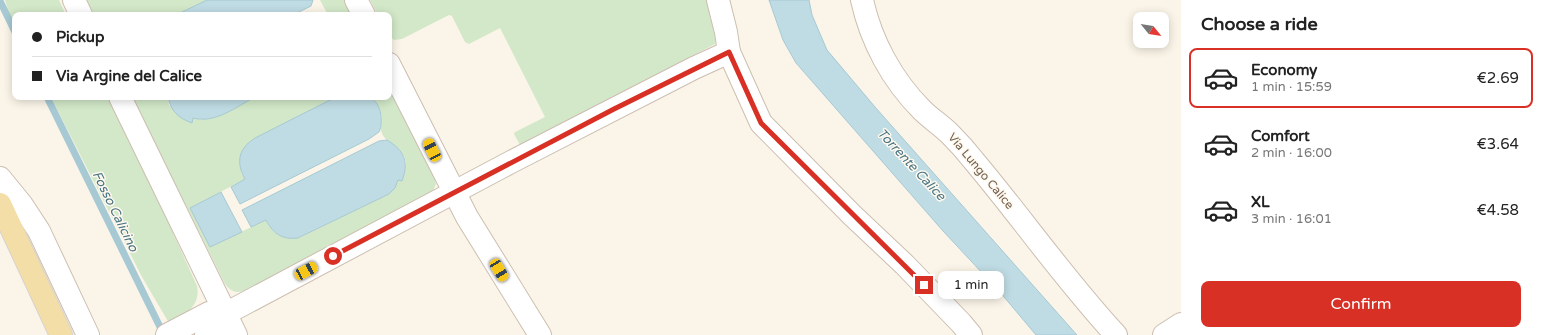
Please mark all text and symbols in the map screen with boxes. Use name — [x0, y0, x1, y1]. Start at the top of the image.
north arrow — [1133, 12, 1169, 48]
map controls — [1133, 12, 1169, 48]
text: Choose a ride — [1201, 13, 1318, 35]
text: Pickup — [56, 28, 104, 46]
icon: car — [1203, 60, 1239, 96]
text: Economy — [1251, 61, 1317, 79]
text: Via Argine del Calice — [56, 67, 202, 85]
text: €2.69 — [1477, 69, 1519, 87]
text: 1 min · 15:59 — [1251, 79, 1332, 95]
water label: Torrente Calice — [874, 125, 949, 204]
icon: car — [1203, 126, 1239, 162]
text: Comfort — [1251, 127, 1310, 145]
street label: Via Lungo Calice — [945, 130, 1017, 212]
text: €3.64 — [1477, 135, 1519, 153]
car — [421, 137, 443, 163]
text: 2 min · 16:00 — [1251, 145, 1332, 161]
water label: Fosso Calicino — [89, 168, 142, 255]
icon: car — [1203, 192, 1239, 228]
text: XL — [1251, 193, 1270, 211]
text: €4.58 — [1477, 201, 1519, 219]
text: 3 min · 16:01 — [1251, 211, 1332, 227]
route start — [324, 247, 342, 265]
car — [488, 257, 510, 283]
car — [293, 260, 319, 282]
callout: 1 min — [938, 271, 1004, 299]
route end — [915, 276, 933, 294]
text: 1 min — [954, 277, 988, 293]
button: Confirm — [1201, 281, 1521, 327]

